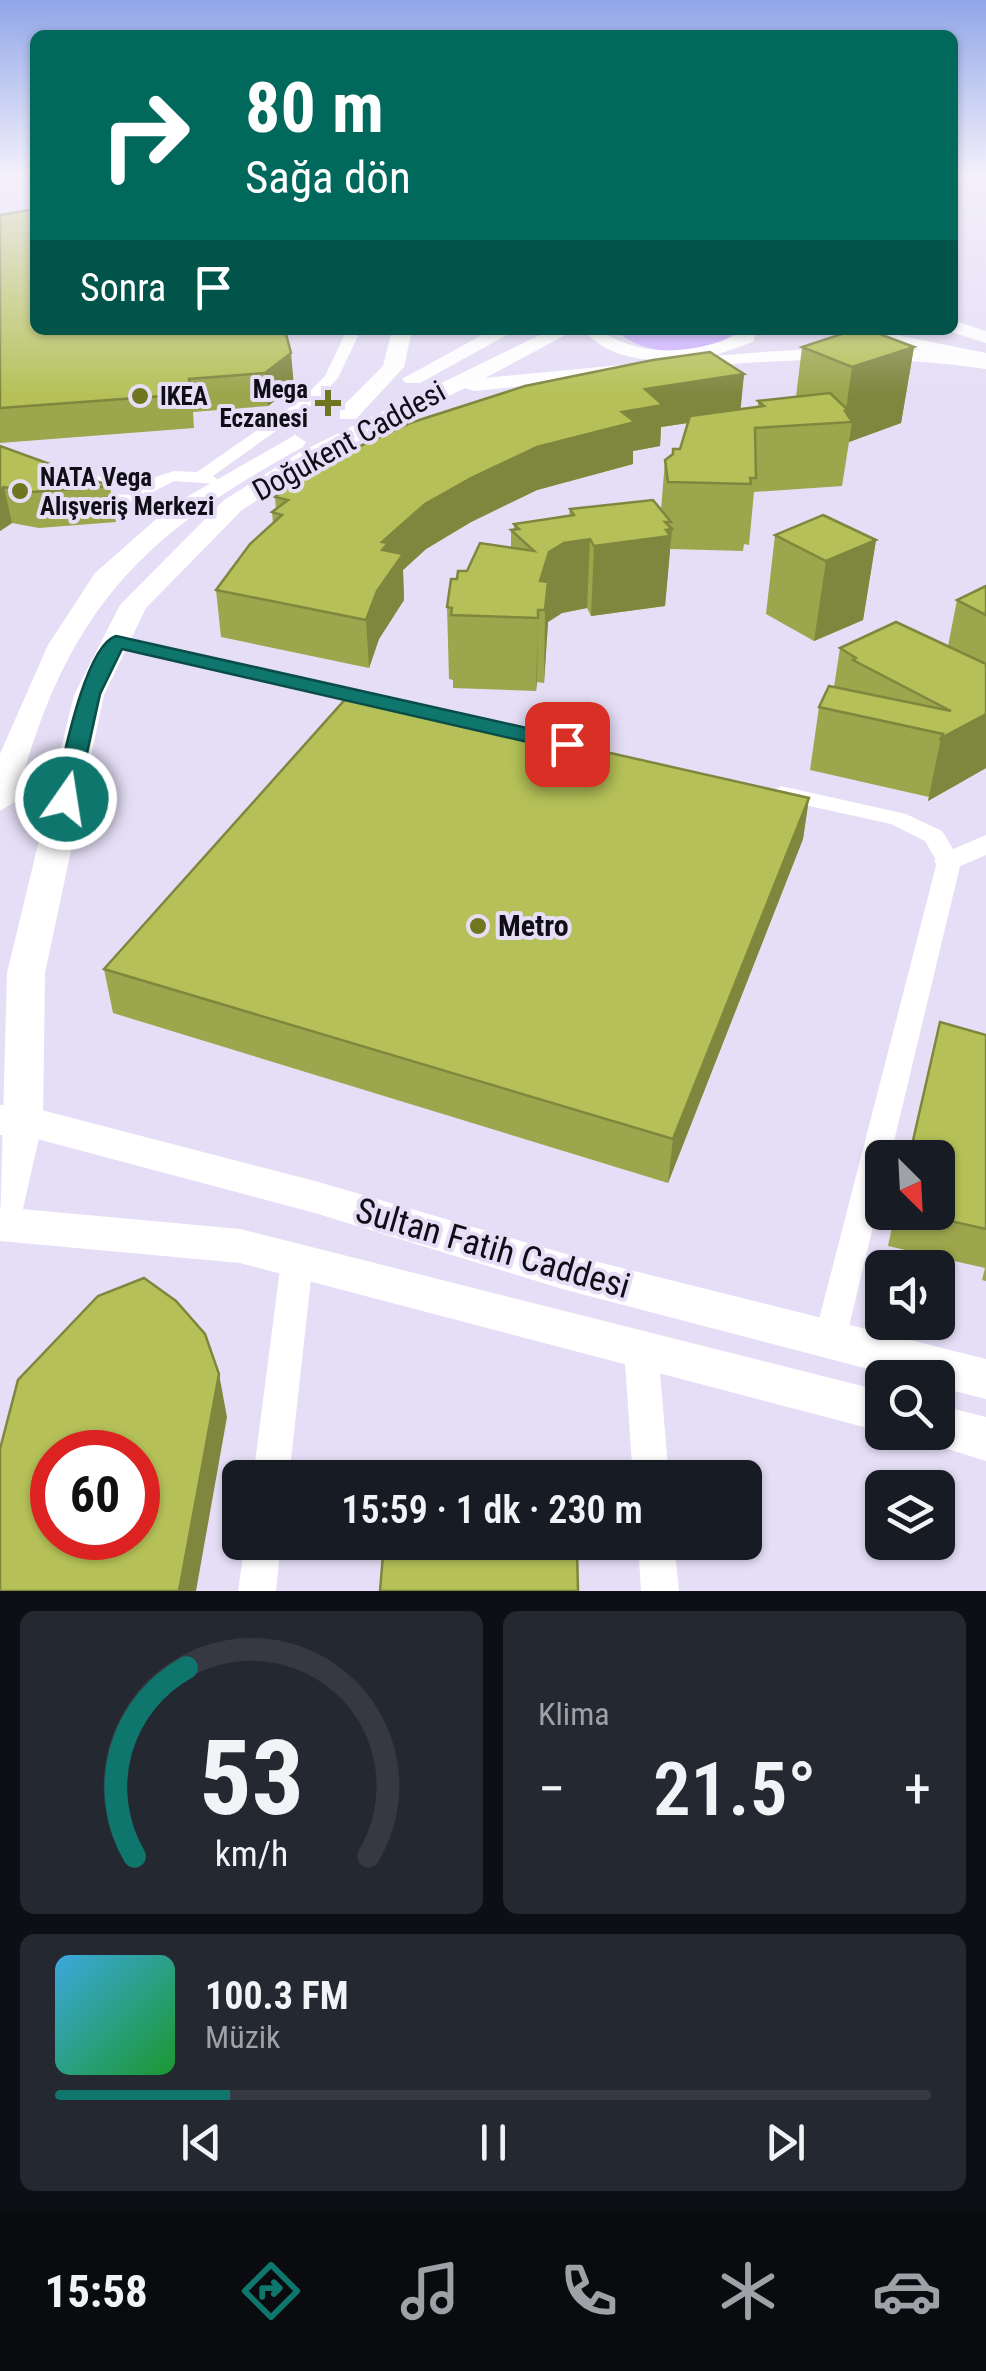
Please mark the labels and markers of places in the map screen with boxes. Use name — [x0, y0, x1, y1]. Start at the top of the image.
place label: Mega Eczanesi — [219, 375, 308, 433]
place label: IKEA — [160, 382, 208, 411]
marker: IKEA — [129, 385, 151, 407]
marker: Mega Eczanesi — [317, 392, 339, 414]
place label: NATA Vega Alışveriş Merkezi — [40, 463, 214, 521]
marker: NATA Vega Alışveriş Merkezi — [9, 480, 31, 502]
pin — [525, 702, 610, 787]
place label: Metro — [498, 908, 569, 943]
marker: Metro — [467, 915, 489, 937]

